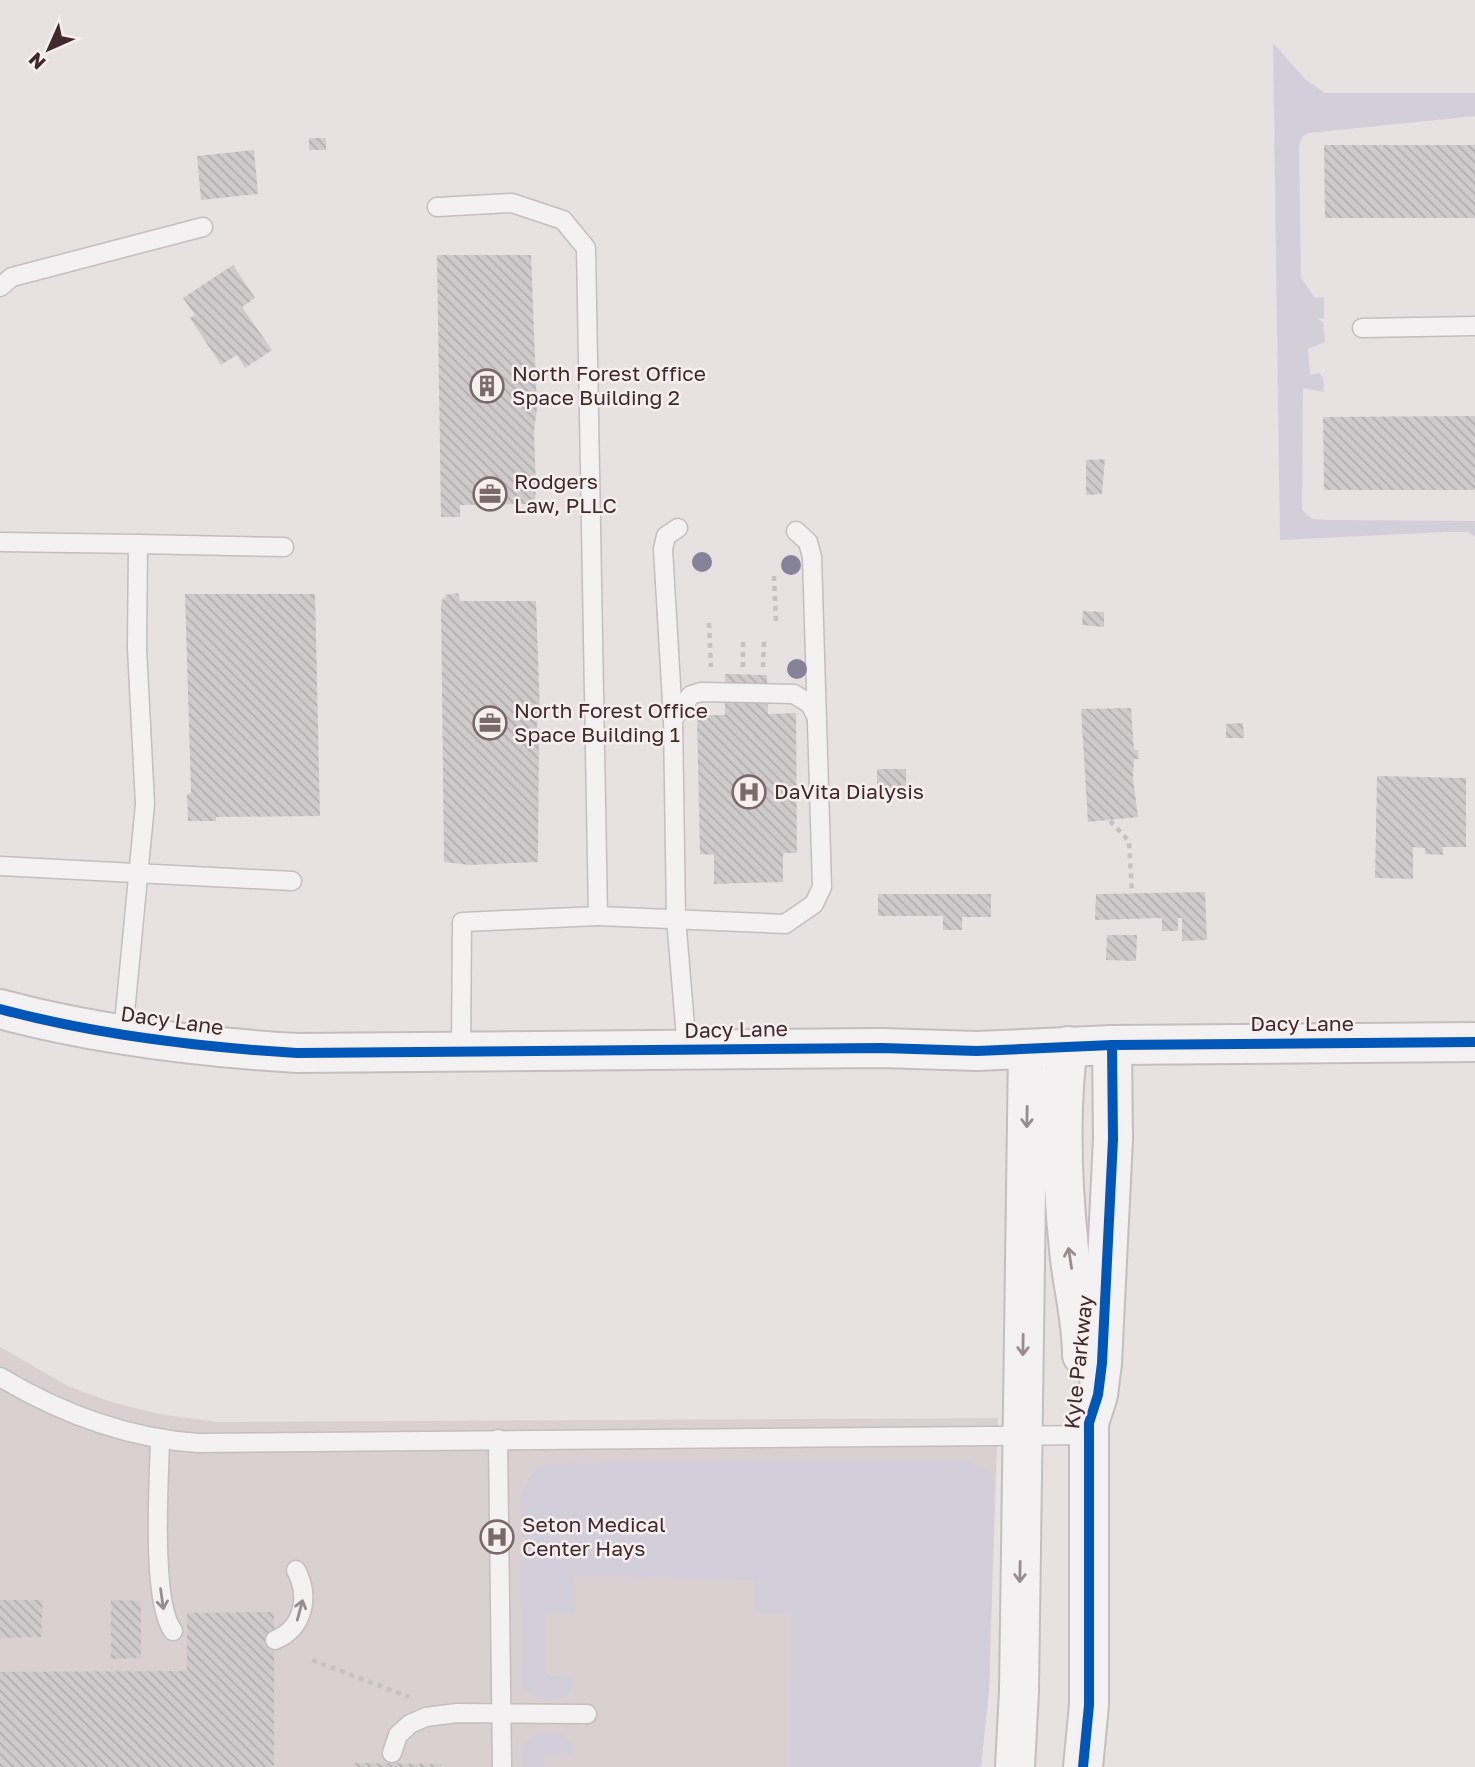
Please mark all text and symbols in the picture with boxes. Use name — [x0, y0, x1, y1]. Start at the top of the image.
north arrow — [14, 14, 84, 84]
text: N — [23, 48, 50, 75]
place label: North Forest Office Space Building 2 — [512, 360, 706, 410]
building icon: North Forest Office Space Building 2 — [468, 367, 506, 405]
place label: Rodgers Law, PLLC — [514, 468, 617, 518]
office icon: Rodgers Law, PLLC — [471, 475, 509, 513]
place label: North Forest Office Space Building 1 — [514, 697, 708, 747]
office icon: North Forest Office Space Building 1 — [471, 704, 509, 742]
hospital icon: DaVita Dialysis — [730, 773, 768, 811]
place label: DaVita Dialysis — [774, 778, 924, 804]
street label: Dacy Lane — [119, 1000, 225, 1040]
street label: Dacy Lane — [1250, 1010, 1354, 1036]
street label: Dacy Lane — [684, 1015, 788, 1043]
one-way arrow — [1020, 1105, 1034, 1128]
one-way arrow — [1064, 1247, 1077, 1270]
street label: Kyle Parkway — [1058, 1293, 1098, 1430]
one-way arrow — [1017, 1333, 1030, 1356]
place label: Seton Medical Center Hays — [522, 1511, 666, 1561]
hospital icon: Seton Medical Center Hays — [478, 1518, 516, 1556]
one-way arrow — [1014, 1560, 1027, 1583]
one-way arrow — [156, 1588, 169, 1610]
one-way arrow — [294, 1599, 307, 1621]

